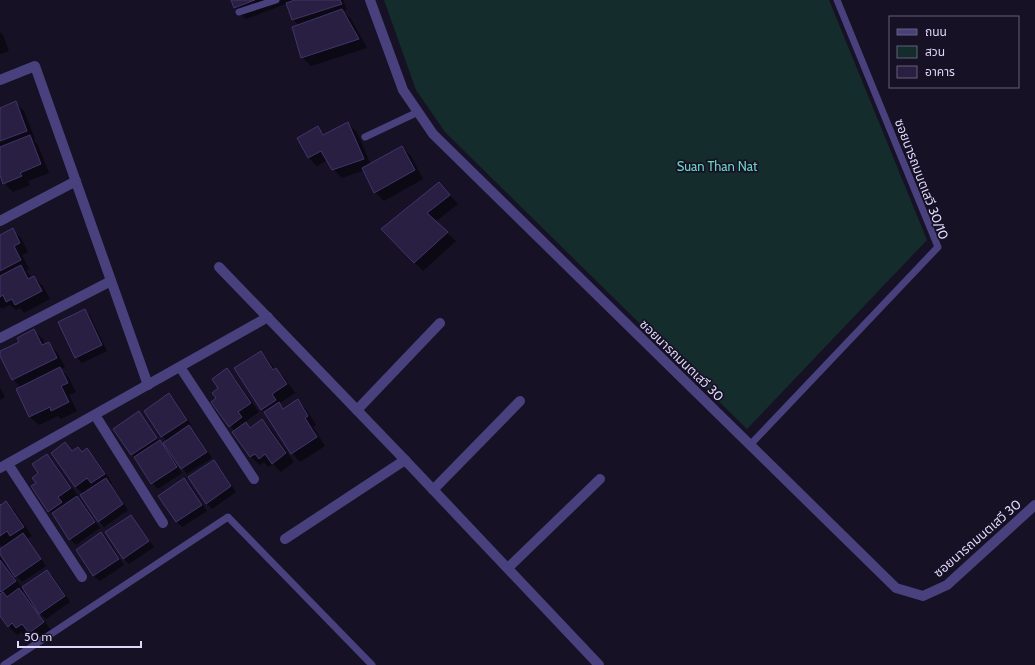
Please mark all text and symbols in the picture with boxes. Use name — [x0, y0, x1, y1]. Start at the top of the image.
legend — [889, 16, 1019, 88]
text: ถนน — [925, 24, 947, 39]
text: สวน — [925, 44, 945, 59]
text: อาคาร — [925, 64, 955, 79]
street label: ซอยนารถมนตเสวี 30/10 — [892, 116, 952, 242]
park label: Suan Than Nat — [677, 158, 758, 174]
street label: ซอยนารถมนตเสวี 30 — [637, 316, 727, 404]
street label: ซอยนารถมนตเสวี 30 — [930, 496, 1024, 580]
scale bar — [18, 623, 141, 649]
text: 50 m — [24, 629, 52, 644]

